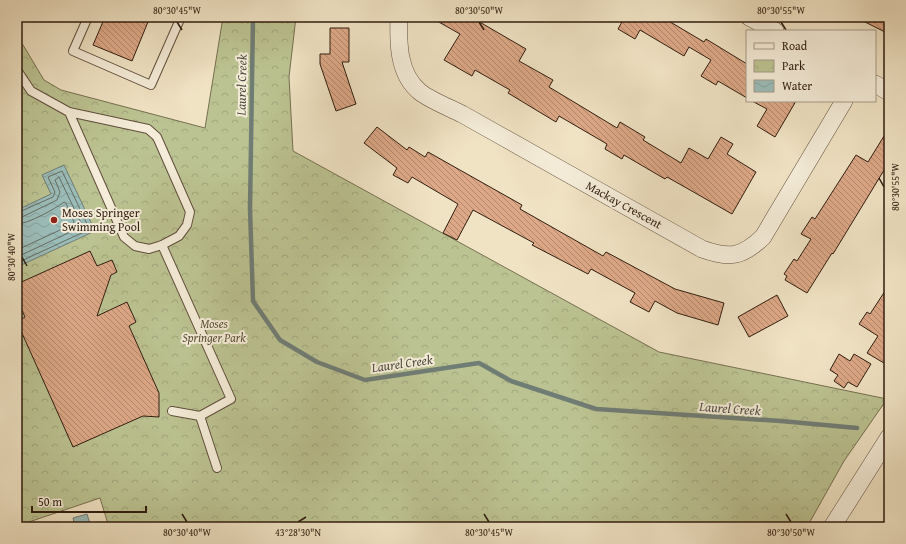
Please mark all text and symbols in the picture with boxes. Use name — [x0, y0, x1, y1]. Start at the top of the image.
text: 80°30'45"W — [153, 3, 201, 18]
text: 80°30'50"W — [455, 3, 503, 18]
text: 80°30'55"W — [757, 3, 805, 18]
legend — [746, 30, 876, 102]
text: Road — [782, 37, 808, 54]
water label: Laurel Creek — [231, 54, 252, 117]
text: Park — [782, 57, 806, 74]
text: Water — [782, 77, 812, 94]
text: 80°30'55"W — [888, 163, 903, 211]
street label: Mackay Crescent — [583, 177, 666, 233]
place label: Moses Springer Swimming Pool — [62, 204, 141, 235]
marker: Moses Springer Swimming Pool — [49, 215, 59, 225]
text: 80°30'40"W — [4, 233, 19, 281]
park label: Moses Springer Park — [182, 315, 246, 346]
water label: Laurel Creek — [369, 350, 434, 377]
water label: Laurel Creek — [698, 397, 761, 420]
scale bar — [32, 488, 146, 514]
text: 50 m — [38, 493, 62, 510]
text: 80°30'40"W — [163, 525, 211, 540]
text: 43°28'30"N — [275, 525, 321, 540]
text: 80°30'45"W — [465, 525, 513, 540]
text: 80°30'50"W — [767, 525, 815, 540]

